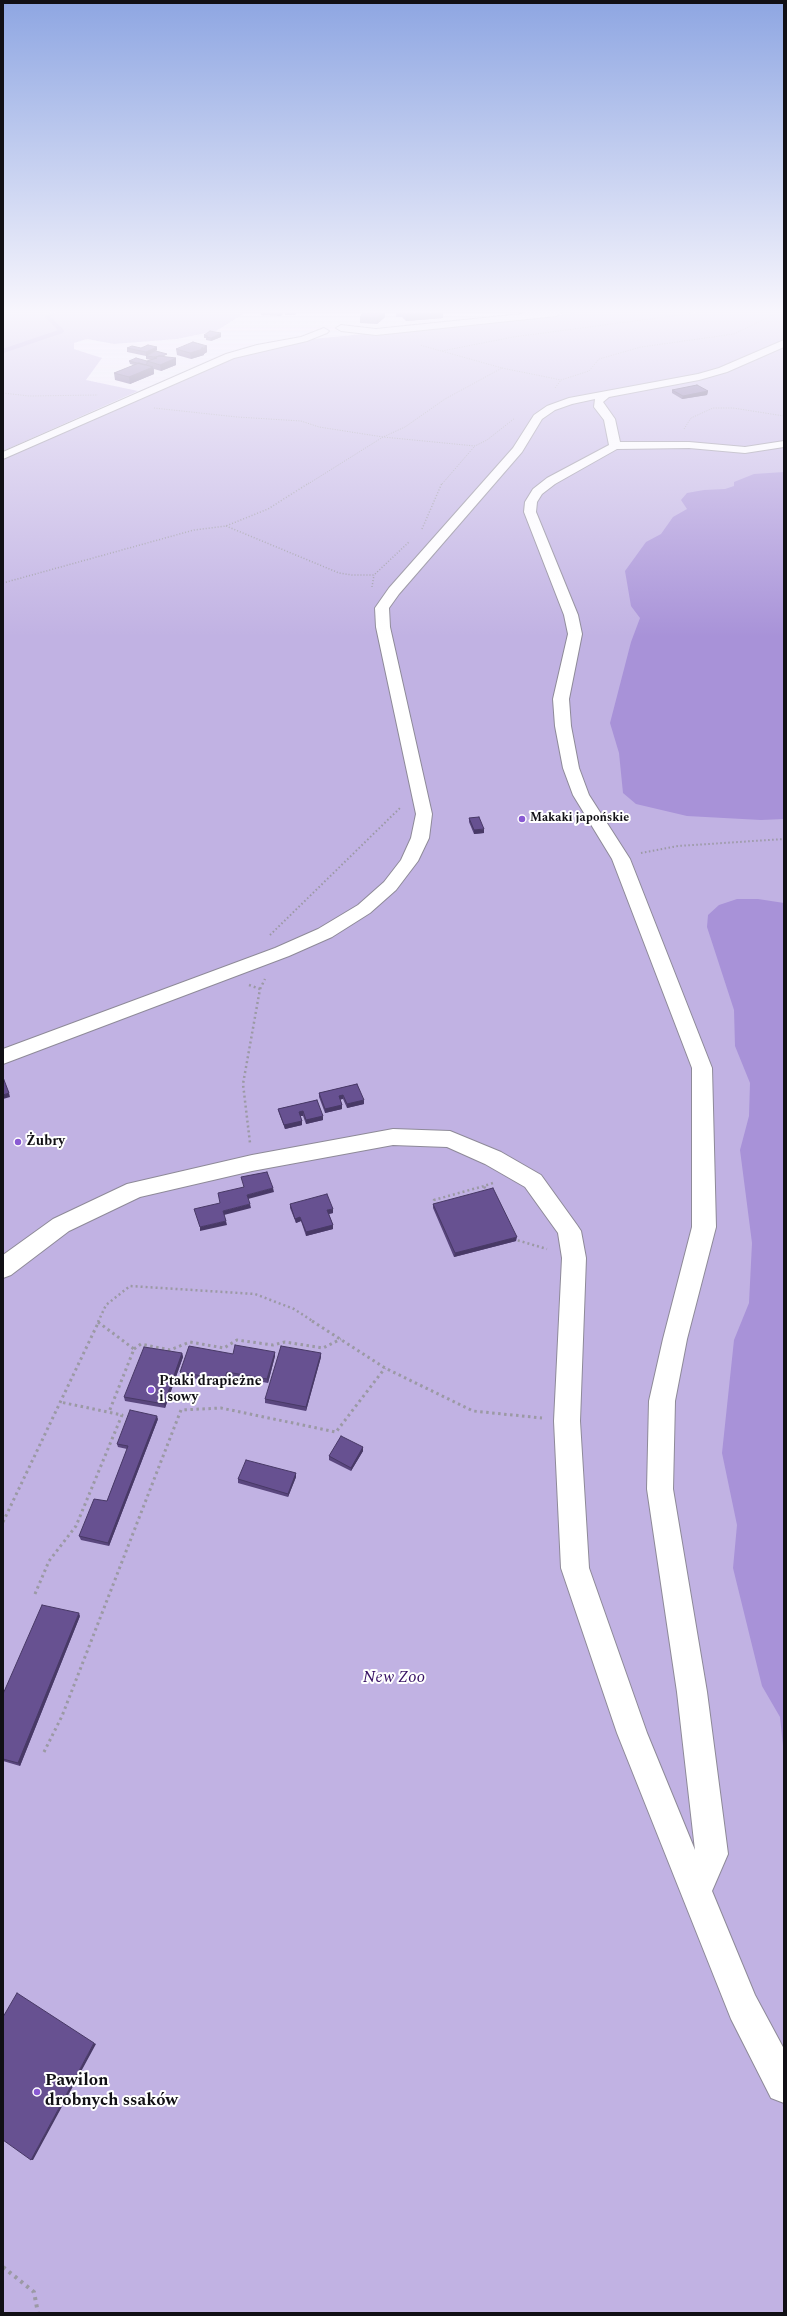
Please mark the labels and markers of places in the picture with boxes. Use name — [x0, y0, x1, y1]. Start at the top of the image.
place label: Makaki japońskie — [530, 812, 629, 826]
marker: Makaki japońskie — [517, 814, 527, 824]
place label: Żubry — [26, 1134, 65, 1150]
marker: Żubry — [13, 1137, 23, 1147]
place label: Ptaki drapieżne i sowy — [159, 1374, 262, 1406]
marker: Ptaki drapieżne i sowy — [146, 1385, 156, 1395]
place label: Pawilon drobnych ssaków — [45, 2072, 178, 2112]
marker: Pawilon drobnych ssaków — [32, 2087, 42, 2097]

